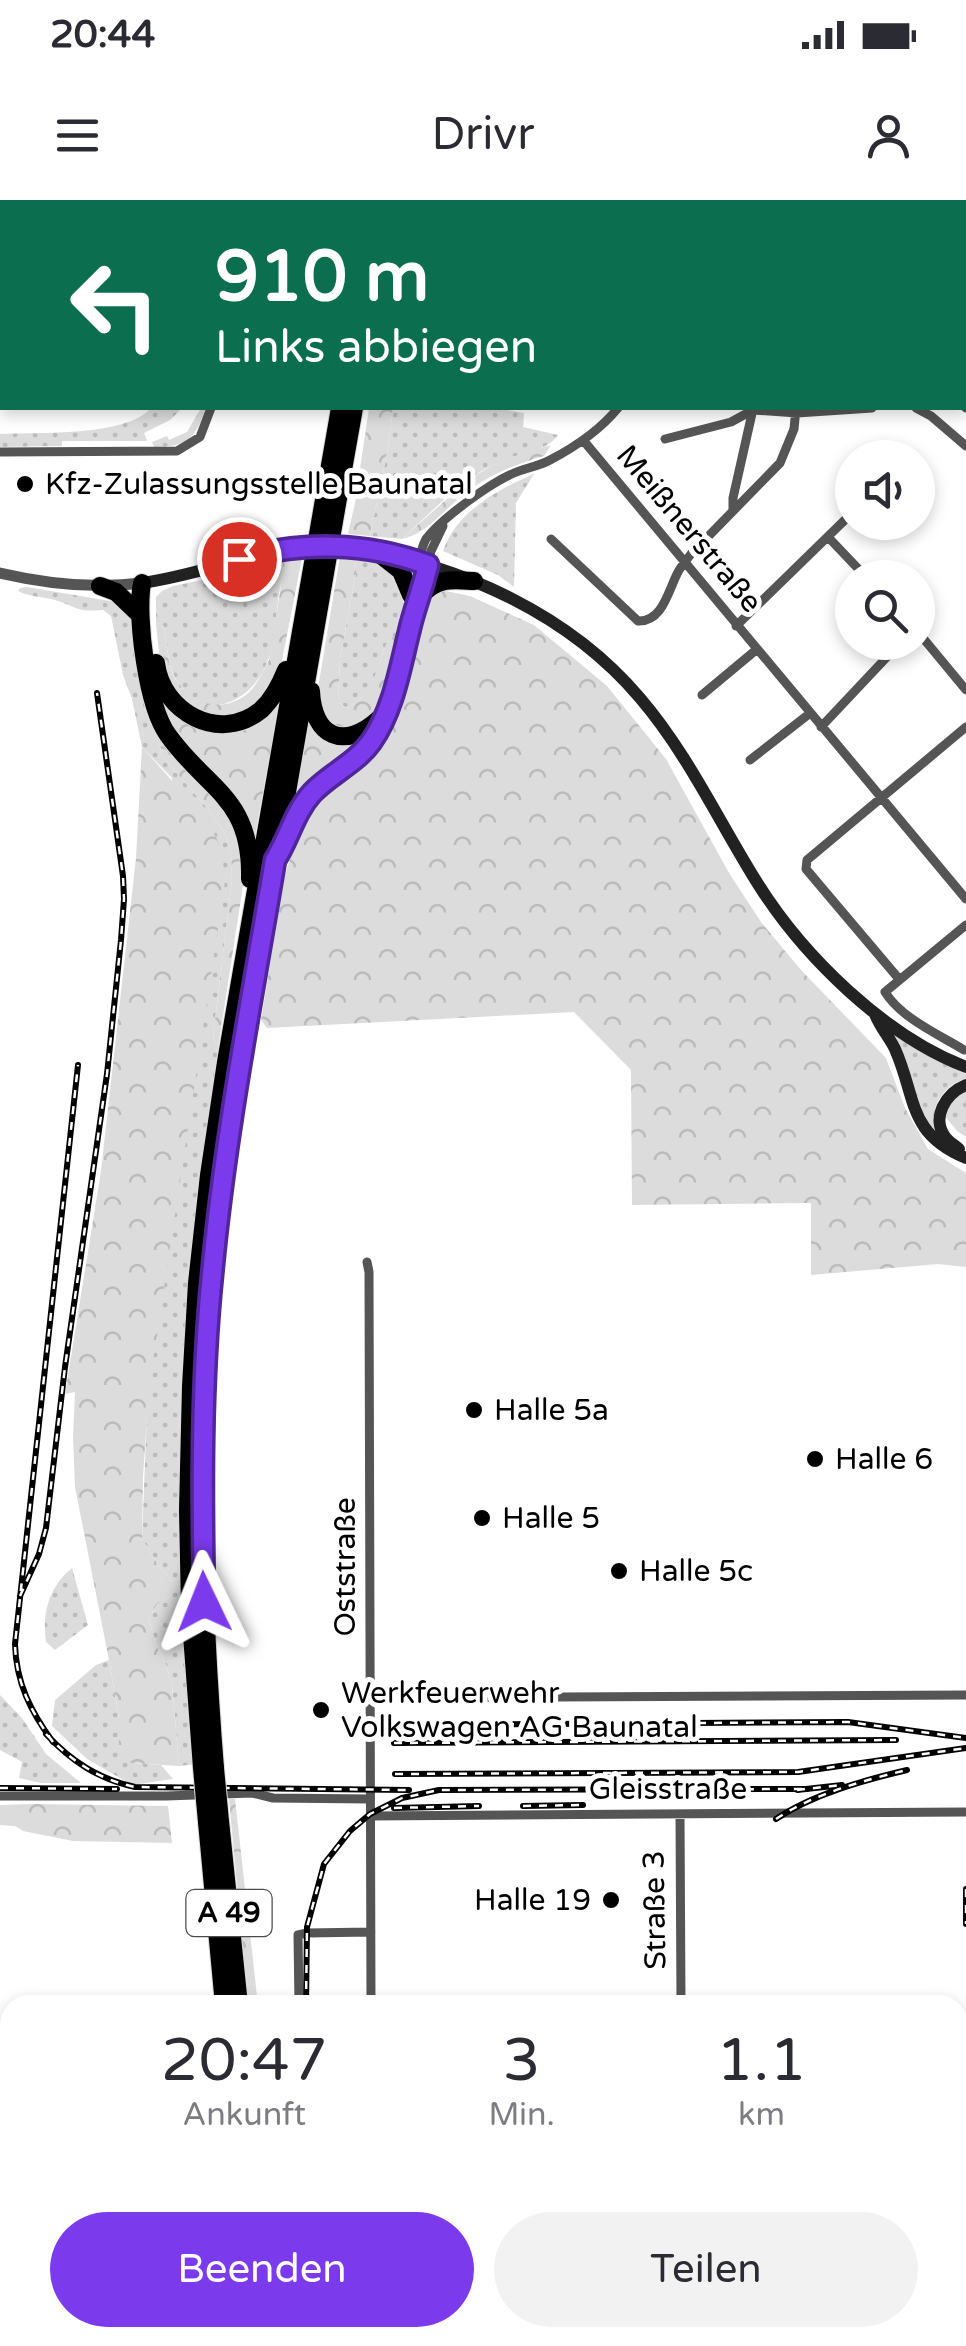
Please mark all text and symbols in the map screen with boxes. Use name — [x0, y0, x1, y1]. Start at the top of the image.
text: 20:44 — [50, 12, 155, 58]
icon: menu — [50, 108, 105, 163]
text: Drivr — [432, 108, 534, 162]
icon: person — [861, 108, 916, 163]
text: 910 m — [215, 236, 429, 320]
icon: left — [50, 240, 180, 370]
text: Links abbiegen — [215, 321, 537, 375]
street label: Meißnerstraße — [608, 438, 770, 620]
map controls — [835, 440, 935, 660]
button: sound — [835, 440, 935, 540]
place label: Kfz-Zulassungsstelle Baunatal — [45, 466, 473, 503]
marker: Kfz-Zulassungsstelle Baunatal — [14, 473, 36, 495]
pin — [197, 517, 282, 602]
icon: arrive — [212, 532, 267, 587]
button: search — [835, 560, 935, 660]
place label: Halle 5a — [494, 1392, 609, 1429]
marker: Halle 5a — [463, 1399, 485, 1421]
place label: Halle 6 — [835, 1441, 933, 1478]
marker: Halle 6 — [804, 1448, 826, 1470]
street label: Oststraße — [327, 1497, 364, 1637]
place label: Halle 5 — [502, 1500, 600, 1537]
marker: Halle 5 — [471, 1507, 493, 1529]
position arrow — [152, 1550, 256, 1654]
place label: Halle 5c — [639, 1553, 753, 1590]
marker: Halle 5c — [608, 1560, 630, 1582]
place label: Werkfeuerwehr Volkswagen AG Baunatal — [341, 1675, 698, 1746]
marker: Werkfeuerwehr Volkswagen AG Baunatal — [310, 1699, 332, 1721]
street label: Gleisstraße — [589, 1771, 747, 1808]
street label: Straße 3 — [635, 1850, 675, 1970]
place label: Halle 19 — [474, 1882, 591, 1919]
marker: Halle 19 — [600, 1889, 622, 1911]
road number: A 49 — [186, 1890, 272, 1936]
text: 20:47 — [161, 2025, 327, 2097]
text: 3 — [503, 2025, 541, 2097]
text: 1.1 — [716, 2025, 807, 2097]
text: Ankunft — [183, 2096, 306, 2134]
text: Min. — [488, 2096, 555, 2134]
text: km — [738, 2096, 785, 2134]
button: Beenden — [50, 2212, 474, 2327]
button: Teilen — [494, 2212, 918, 2327]

